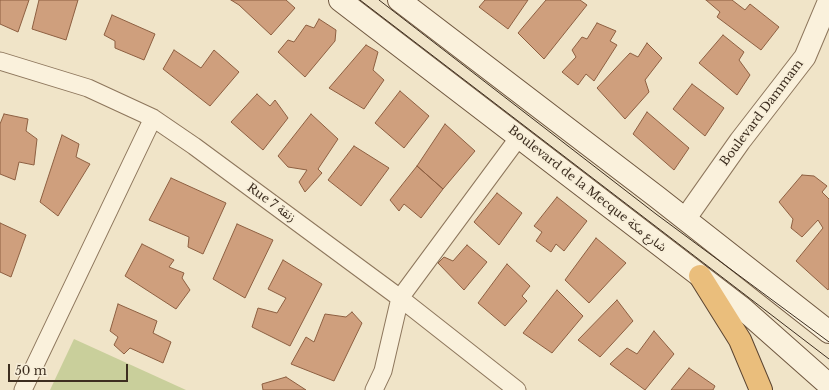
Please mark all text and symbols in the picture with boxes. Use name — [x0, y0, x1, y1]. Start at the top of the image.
street label: Boulevard Dammam — [717, 57, 807, 169]
street label: Boulevard de la Mecque شارع مكة — [505, 123, 669, 255]
street label: Rue 7 زنقة — [244, 181, 298, 225]
scale bar — [10, 356, 130, 382]
text: 50 m — [15, 363, 47, 378]

